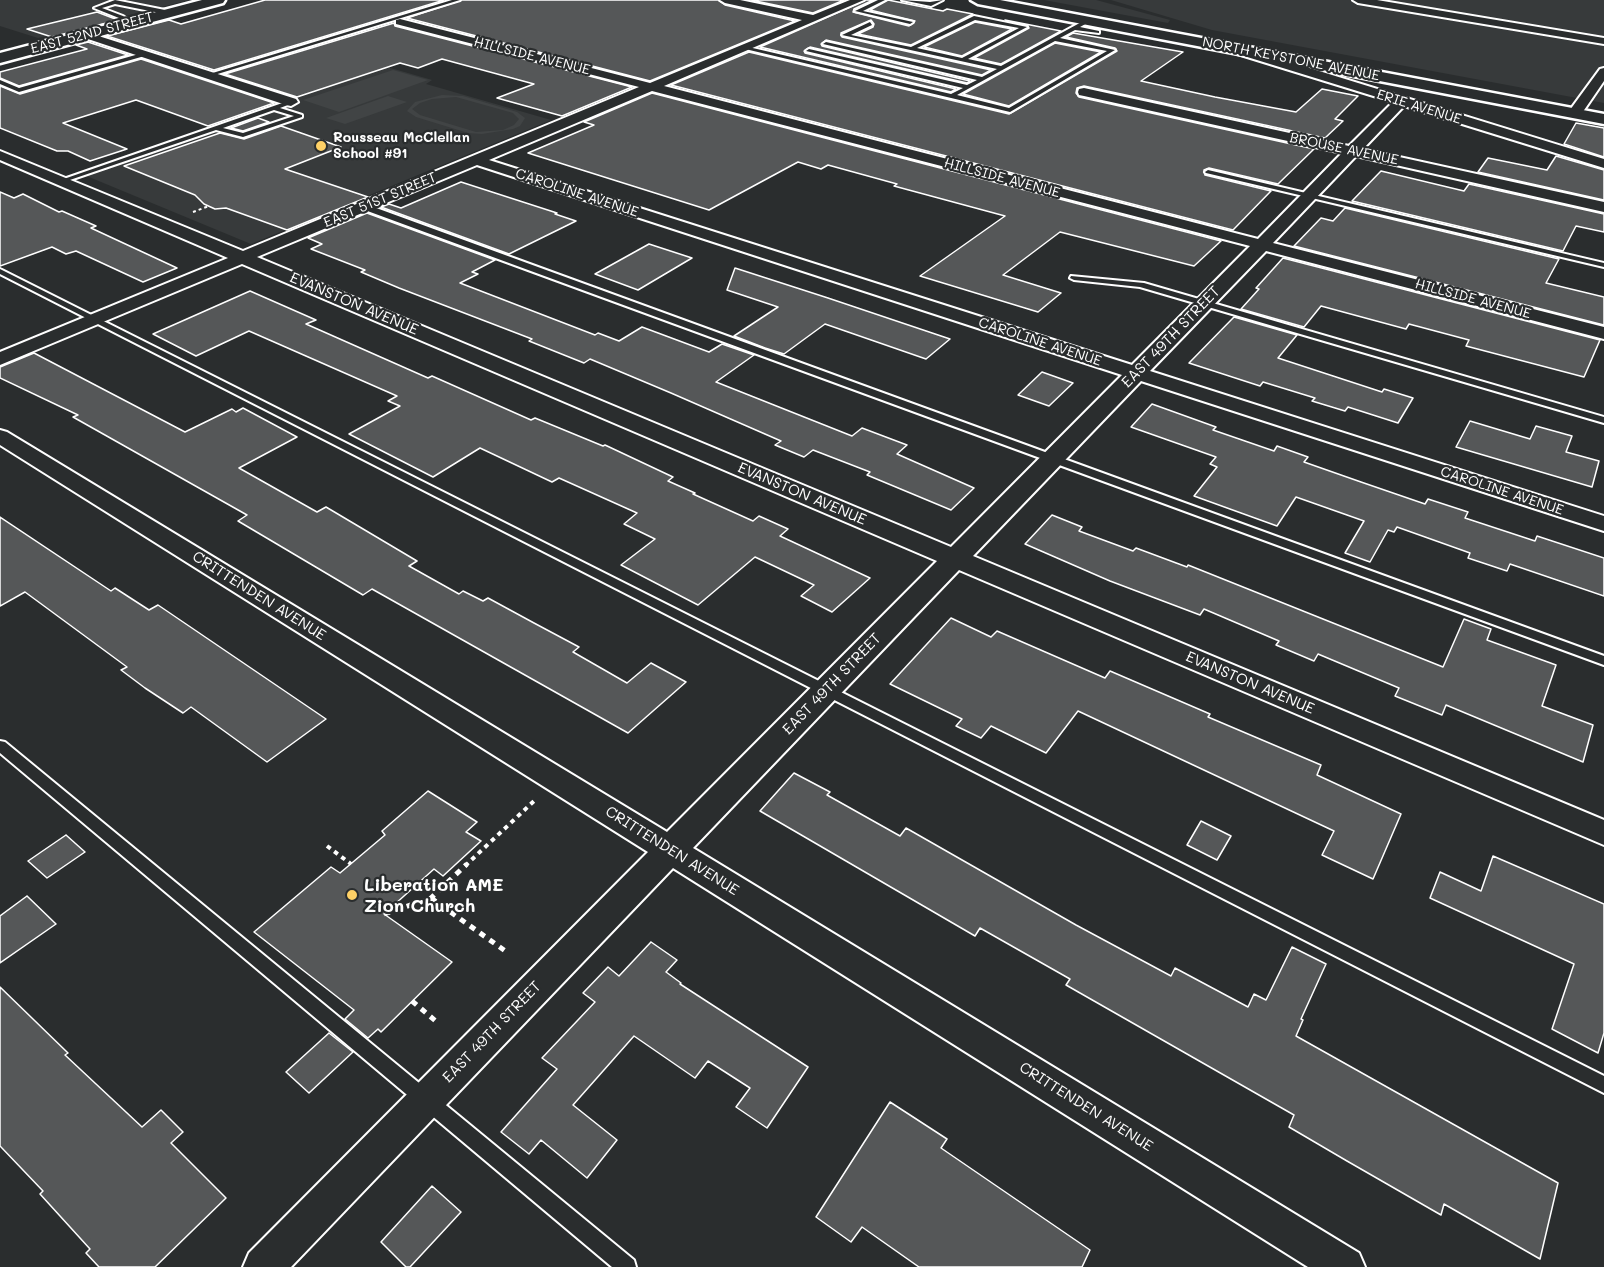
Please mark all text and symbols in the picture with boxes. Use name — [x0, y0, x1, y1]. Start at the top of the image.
street label: EAST 52ND STREET — [29, 8, 155, 58]
street label: HILLSIDE AVENUE — [472, 33, 592, 79]
street label: NORTH KEYSTONE AVENUE — [1201, 34, 1381, 84]
street label: ERIE AVENUE — [1374, 86, 1464, 128]
street label: BROUSE AVENUE — [1288, 129, 1400, 169]
place label: Rousseau McClellan School #91 — [333, 130, 470, 162]
marker: Rousseau McClellan School #91 — [314, 139, 328, 153]
street label: HILLSIDE AVENUE — [942, 154, 1062, 202]
street label: CAROLINE AVENUE — [513, 165, 641, 221]
street label: EAST 51ST STREET — [321, 169, 439, 231]
street label: EVANSTON AVENUE — [287, 269, 421, 339]
street label: HILLSIDE AVENUE — [1413, 275, 1533, 323]
street label: EAST 49TH STREET — [1118, 283, 1224, 391]
street label: CAROLINE AVENUE — [976, 314, 1104, 370]
street label: EVANSTON AVENUE — [735, 459, 869, 529]
street label: CAROLINE AVENUE — [1438, 463, 1566, 519]
street label: CRITTENDEN AVENUE — [189, 548, 329, 644]
street label: EAST 49TH STREET — [779, 630, 885, 738]
street label: EVANSTON AVENUE — [1183, 648, 1317, 718]
street label: CRITTENDEN AVENUE — [602, 803, 742, 899]
place label: Liberation AME Zion Church — [364, 874, 504, 916]
marker: Liberation AME Zion Church — [345, 888, 359, 902]
street label: EAST 49TH STREET — [439, 978, 545, 1086]
street label: CRITTENDEN AVENUE — [1016, 1059, 1156, 1155]

